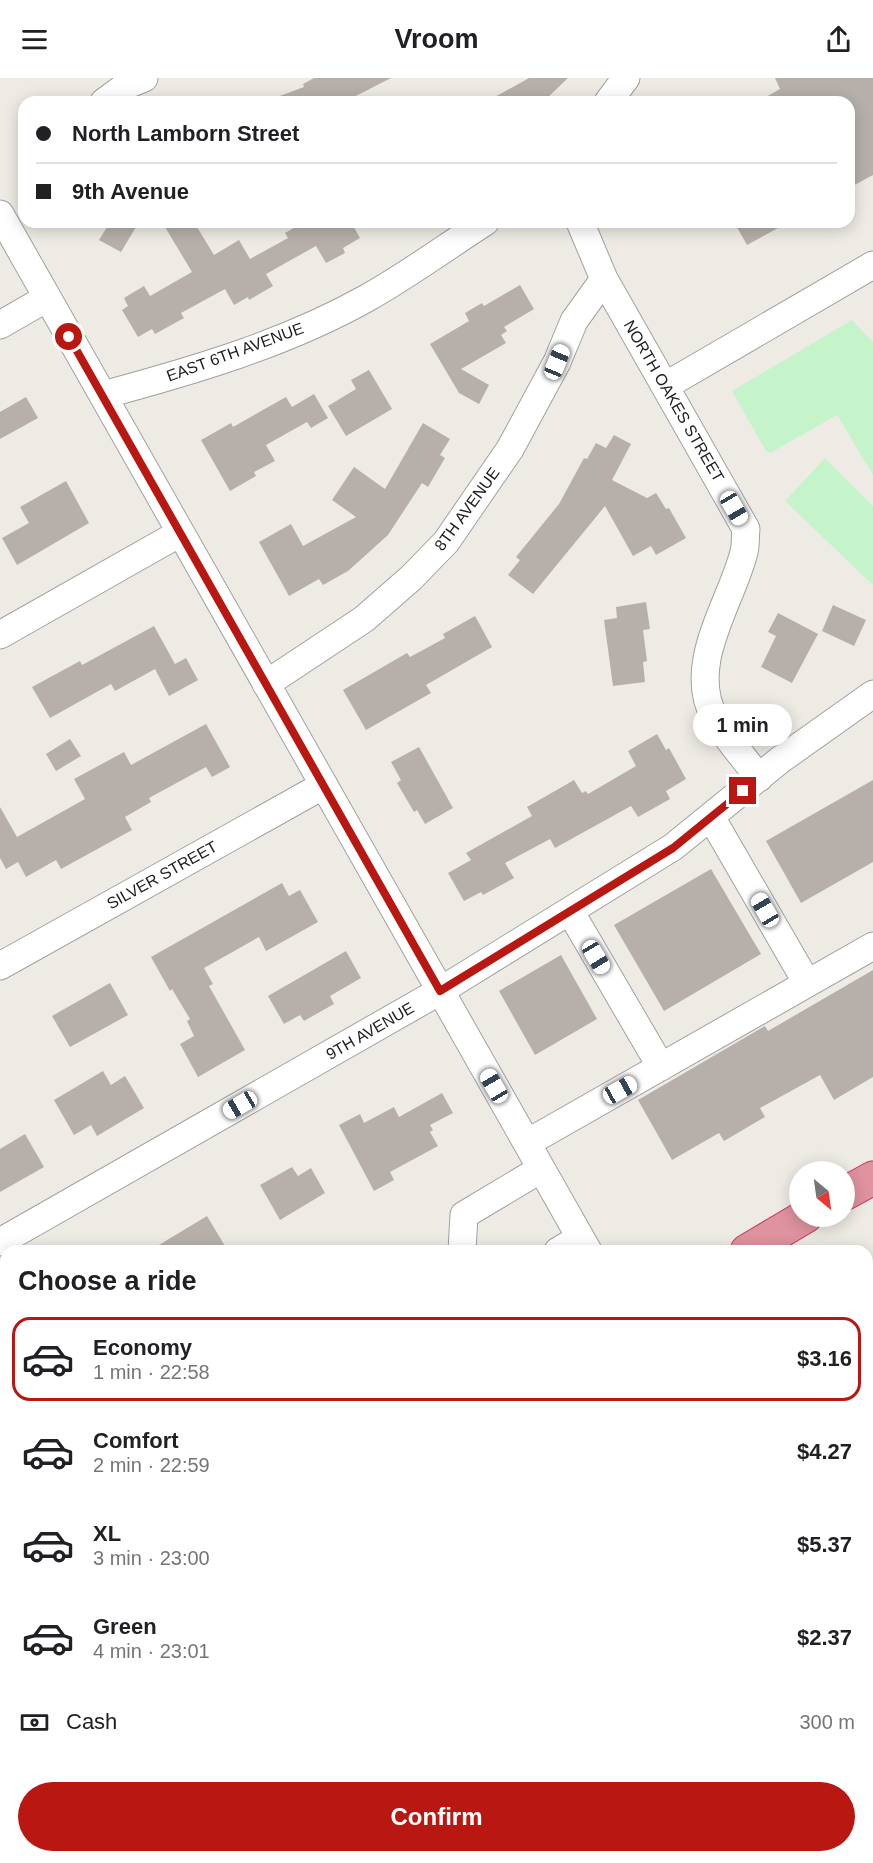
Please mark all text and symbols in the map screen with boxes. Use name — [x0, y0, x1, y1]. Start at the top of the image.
icon: menu — [18, 23, 51, 56]
icon: share — [822, 23, 855, 56]
text: Vroom — [394, 24, 479, 54]
text: North Lamborn Street — [72, 121, 299, 146]
text: 9th Avenue — [72, 179, 189, 204]
street label: NORTH OAKES STREET — [621, 317, 727, 485]
street label: EAST 6TH AVENUE — [164, 319, 306, 385]
route start — [55, 323, 82, 350]
car — [542, 342, 572, 382]
street label: 8TH AVENUE — [431, 464, 503, 554]
car — [717, 488, 751, 528]
callout: 1 min — [694, 704, 792, 746]
text: 1 min — [716, 714, 769, 736]
route end — [729, 777, 756, 804]
street label: SILVER STREET — [104, 838, 220, 912]
car — [748, 890, 782, 930]
car — [579, 937, 613, 977]
street label: 9TH AVENUE — [323, 999, 417, 1063]
car — [477, 1066, 511, 1106]
car — [600, 1073, 640, 1107]
car — [220, 1088, 260, 1122]
north arrow — [789, 1161, 855, 1227]
map controls — [789, 1161, 855, 1227]
text: Choose a ride — [18, 1266, 197, 1296]
icon: car — [21, 1332, 75, 1386]
text: Economy — [93, 1335, 192, 1360]
text: $3.16 — [797, 1346, 852, 1371]
text: 1 min · 22:58 — [93, 1361, 210, 1383]
icon: car — [21, 1425, 75, 1479]
text: Comfort — [93, 1428, 179, 1453]
text: $4.27 — [797, 1439, 852, 1464]
text: 2 min · 22:59 — [93, 1454, 210, 1476]
icon: car — [21, 1518, 75, 1572]
text: XL — [93, 1521, 121, 1546]
text: $5.37 — [797, 1532, 852, 1557]
text: 3 min · 23:00 — [93, 1547, 210, 1569]
icon: car — [21, 1611, 75, 1665]
text: Green — [93, 1614, 157, 1639]
text: $2.37 — [797, 1625, 852, 1650]
text: 4 min · 23:01 — [93, 1640, 210, 1662]
icon: cash — [18, 1706, 51, 1739]
text: Cash — [66, 1709, 117, 1734]
text: 300 m — [799, 1711, 855, 1733]
button: Confirm — [18, 1782, 855, 1851]

